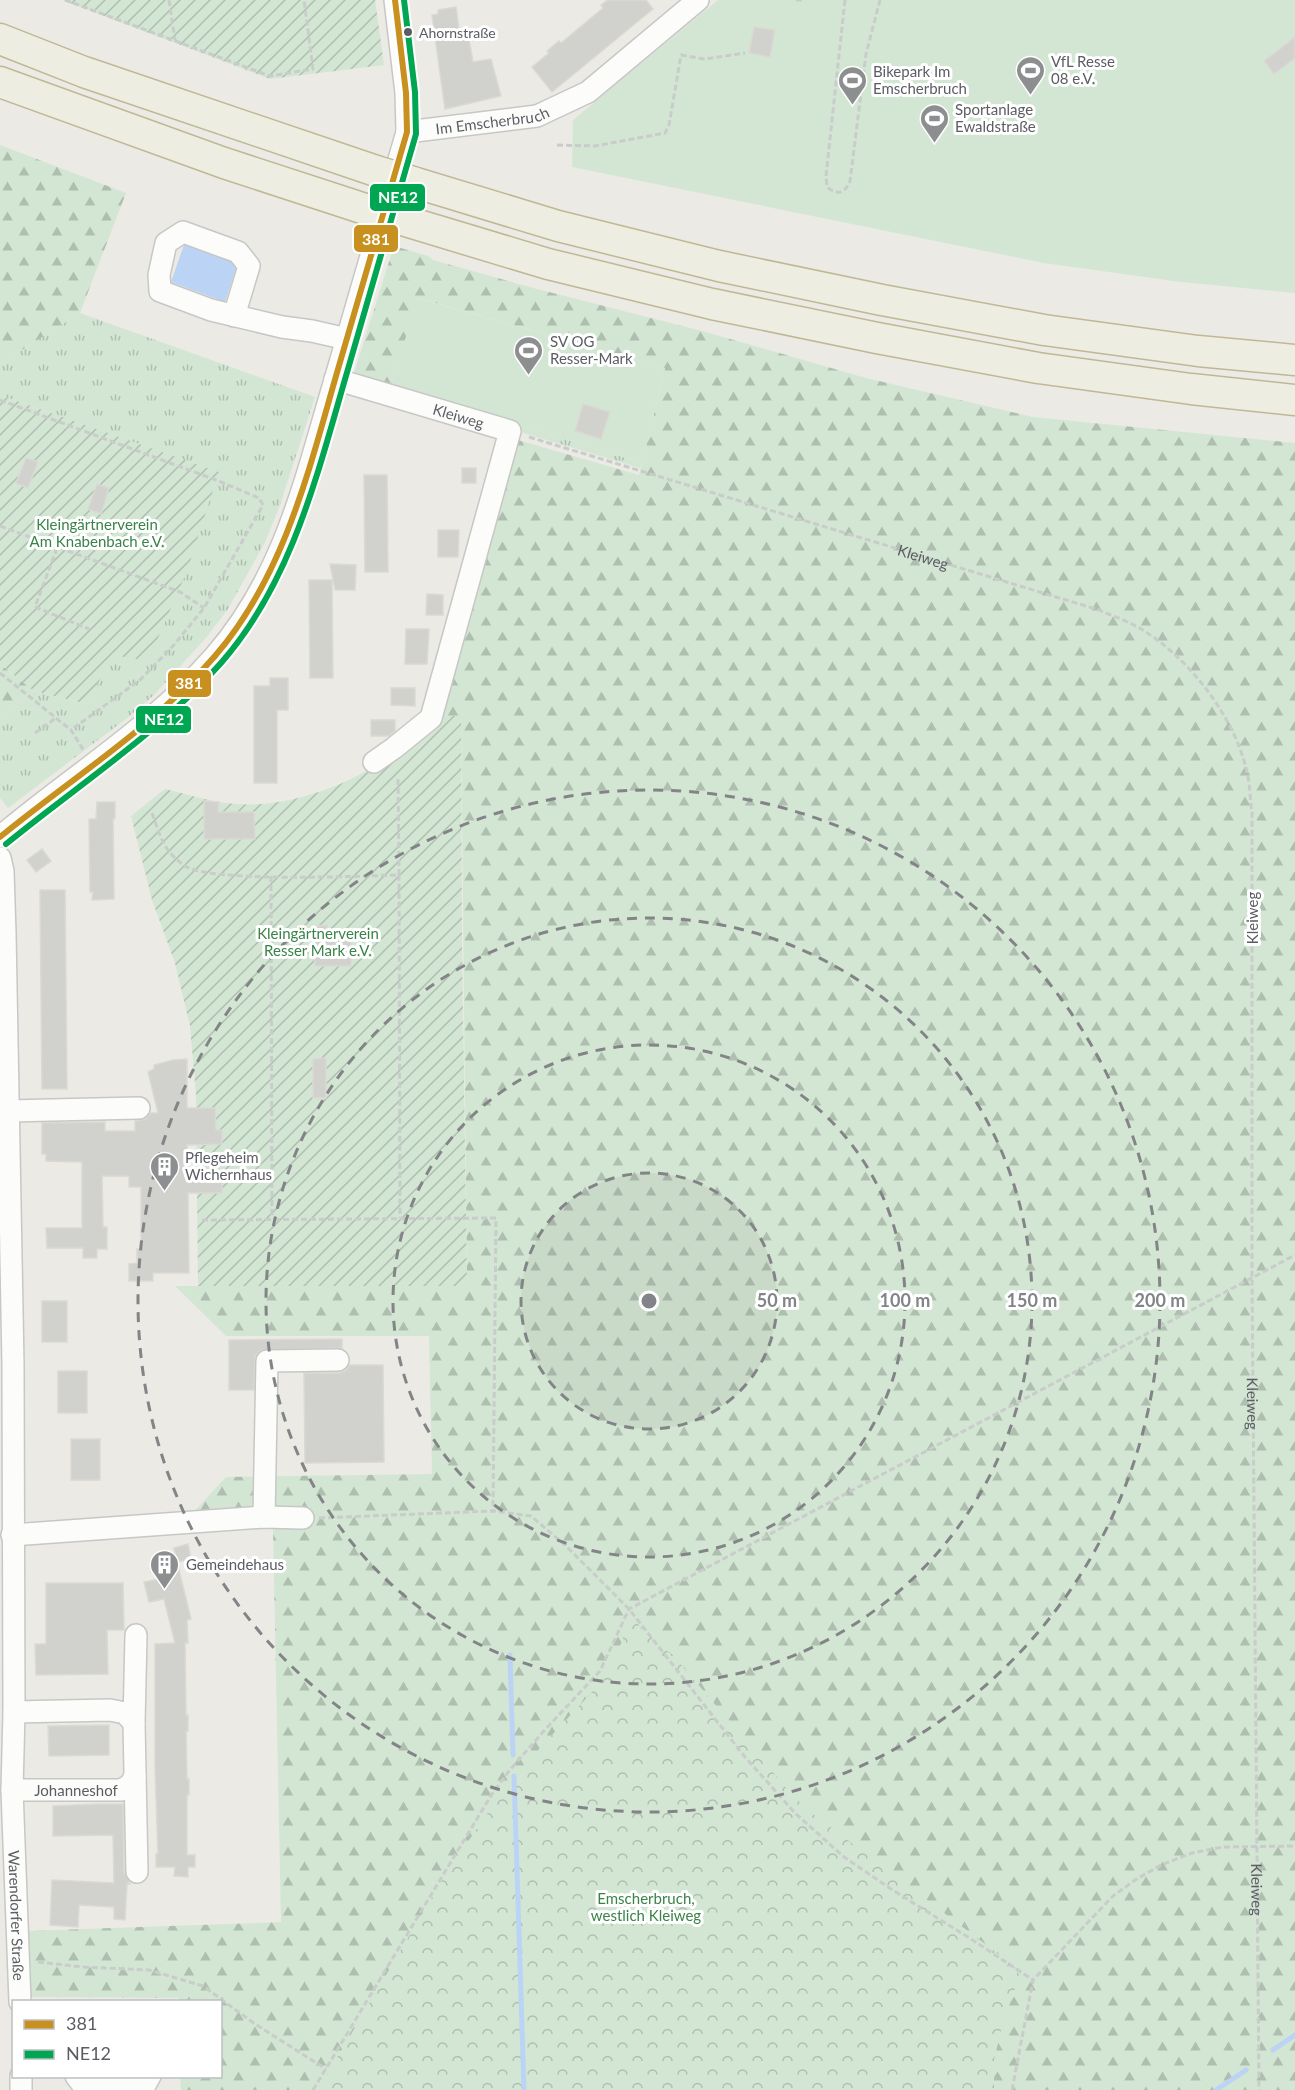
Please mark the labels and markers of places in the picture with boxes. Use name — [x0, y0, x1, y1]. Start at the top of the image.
place label: Ahornstraße — [419, 24, 496, 41]
marker: Ahornstraße — [402, 26, 414, 38]
place label: VfL Resse 08 e.V. — [1051, 52, 1115, 87]
sports icon: VfL Resse 08 e.V. — [1014, 54, 1046, 96]
place label: Bikepark Im Emscherbruch — [873, 62, 967, 97]
sports icon: Bikepark Im Emscherbruch — [836, 64, 868, 106]
place label: Sportanlage Ewaldstraße — [955, 100, 1036, 135]
sports icon: Sportanlage Ewaldstraße — [918, 102, 950, 144]
place label: SV OG Resser-Mark — [550, 332, 633, 367]
sports icon: SV OG Resser-Mark — [513, 334, 545, 376]
place label: Pflegeheim Wichernhaus — [185, 1148, 272, 1183]
building icon: Pflegeheim Wichernhaus — [148, 1150, 180, 1192]
centre of rings — [639, 1291, 659, 1311]
building icon: Gemeindehaus — [149, 1548, 181, 1590]
place label: Gemeindehaus — [186, 1555, 284, 1573]

